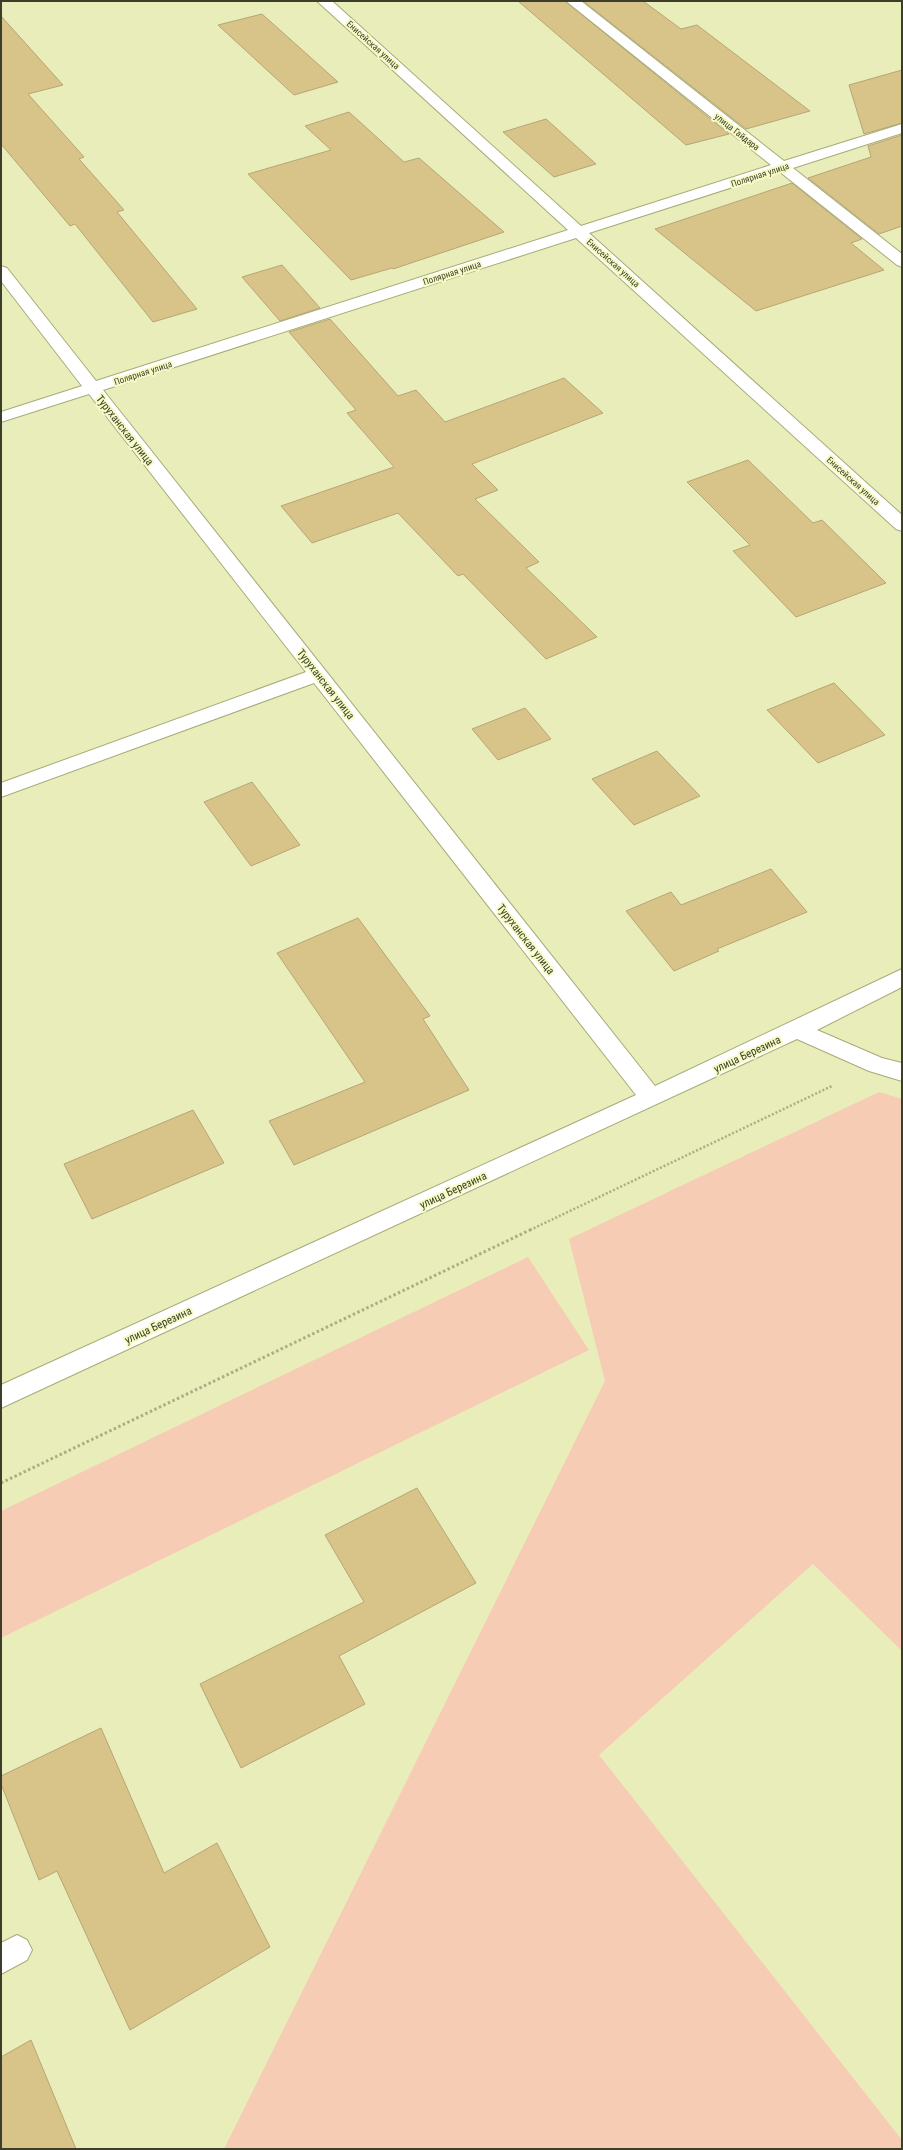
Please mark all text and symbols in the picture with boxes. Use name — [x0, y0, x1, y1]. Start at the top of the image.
street label: Енисейская улица — [345, 19, 401, 71]
street label: улица Гайдара — [713, 111, 761, 153]
street label: Полярная улица — [730, 161, 790, 189]
street label: Енисейская улица — [585, 237, 641, 289]
street label: Полярная улица — [422, 259, 482, 287]
street label: Полярная улица — [113, 359, 173, 387]
street label: Туруханская улица — [93, 393, 156, 468]
street label: Енисейская улица — [825, 455, 881, 507]
street label: Туруханская улица — [294, 647, 357, 722]
street label: Туруханская улица — [494, 902, 557, 977]
street label: улица Березина — [712, 1033, 783, 1076]
street label: улица Березина — [418, 1169, 489, 1212]
street label: улица Березина — [123, 1304, 194, 1347]

